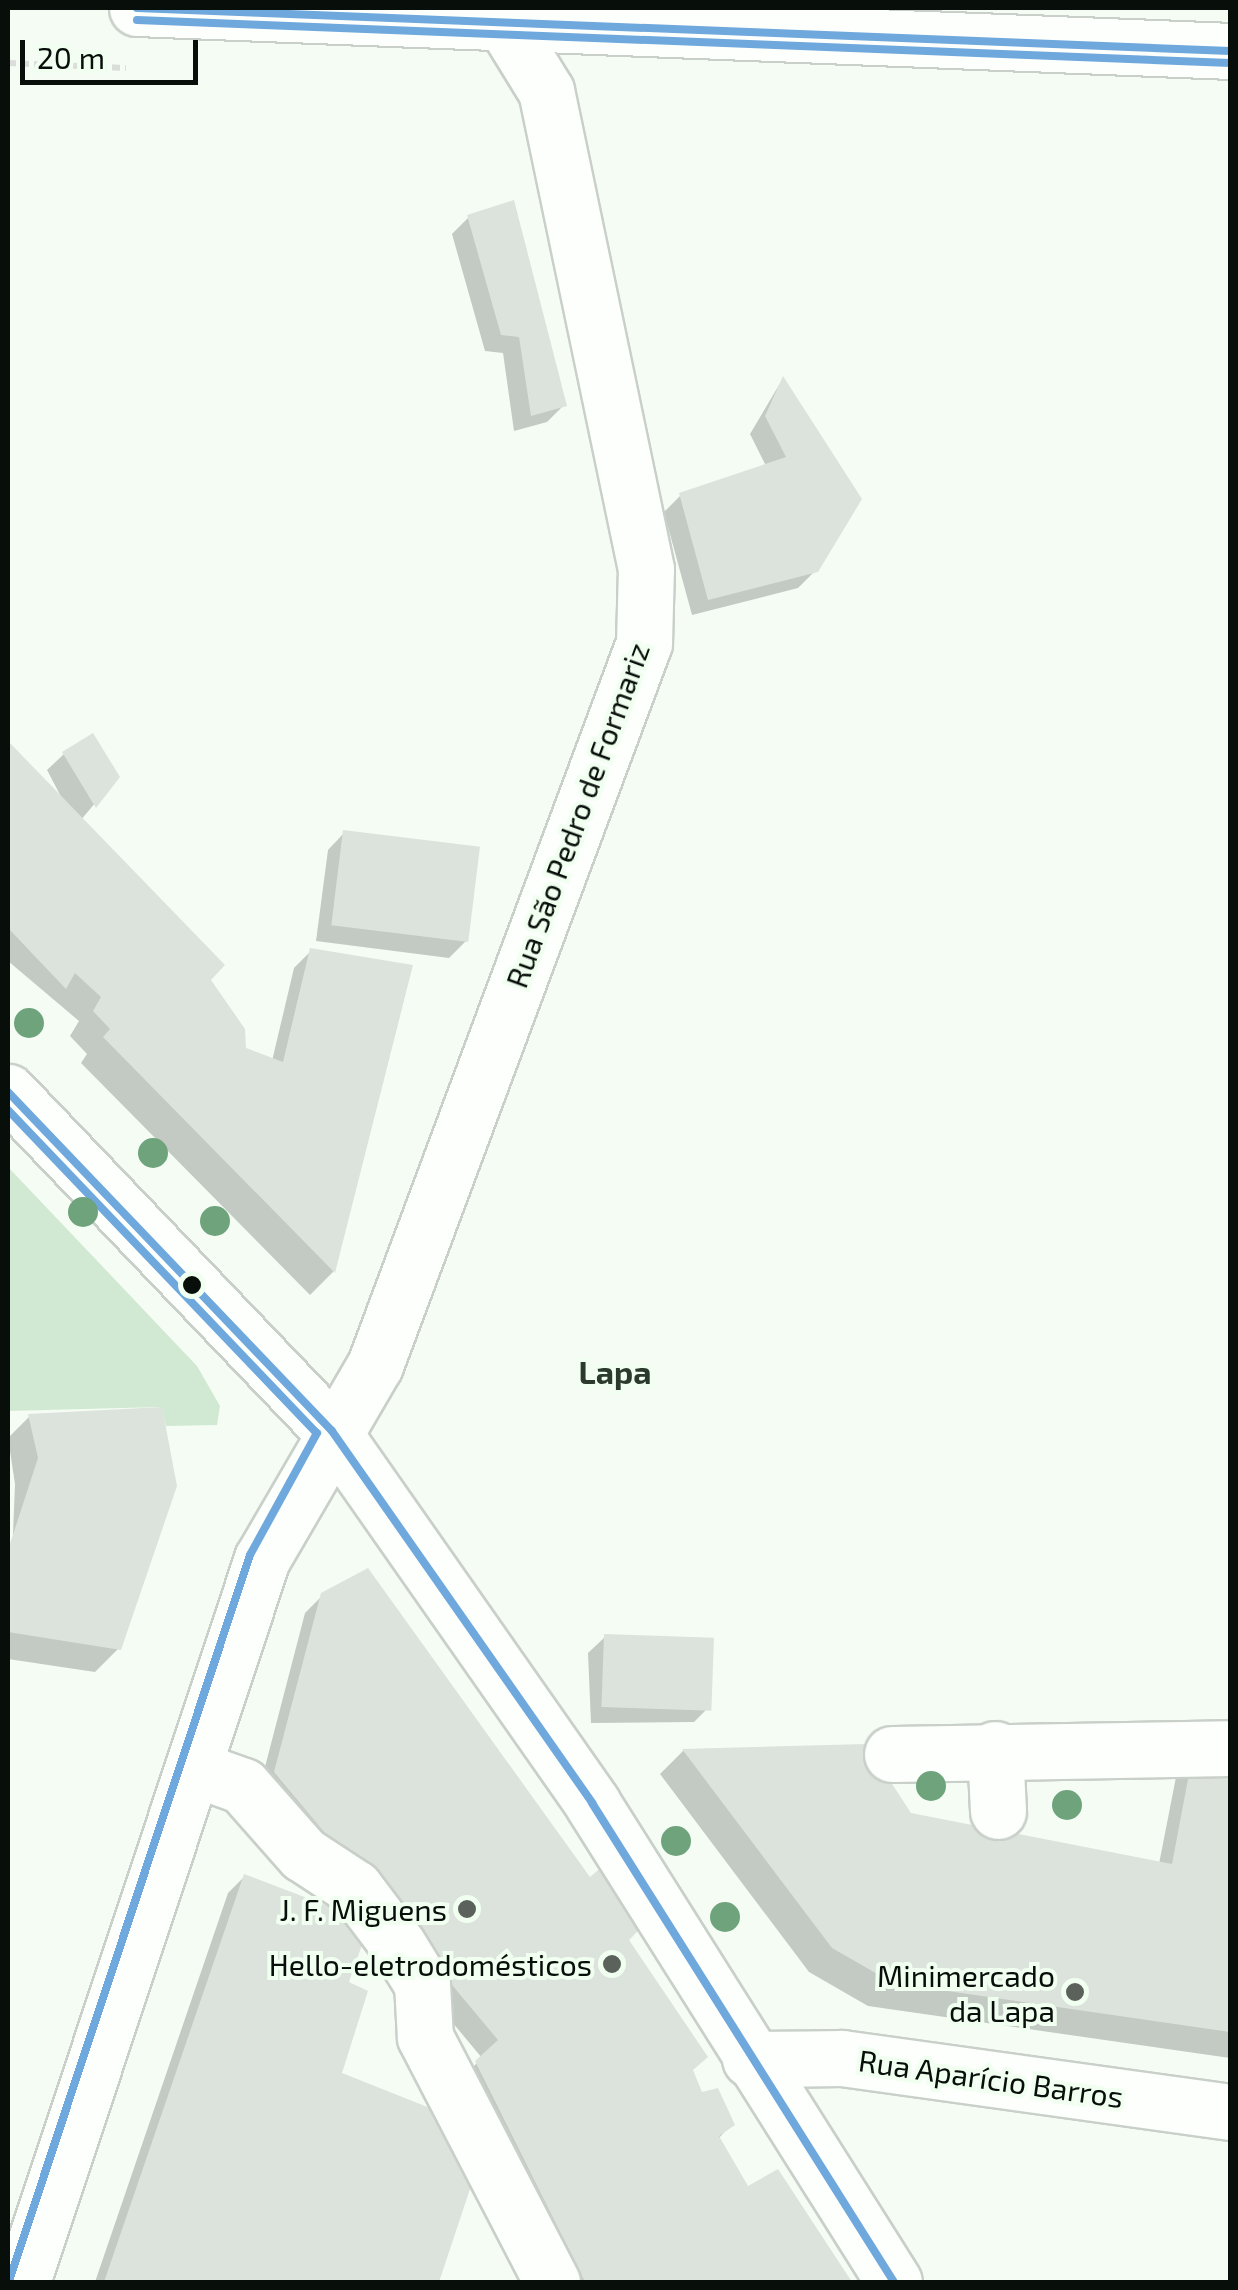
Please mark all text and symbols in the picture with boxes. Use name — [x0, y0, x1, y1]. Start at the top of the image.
scale bar — [25, 20, 202, 82]
text: 20 m — [37, 39, 105, 75]
street label: Rua São Pedro de Formariz — [498, 638, 656, 992]
unlabelled marker — [182, 1275, 202, 1295]
district label: Lapa — [579, 1352, 651, 1390]
place label: J. F. Miguens — [279, 1891, 447, 1927]
marker: J. F. Miguens — [456, 1898, 478, 1920]
place label: Hello-eletrodomésticos — [269, 1946, 592, 1982]
marker: Hello-eletrodomésticos — [601, 1953, 623, 1975]
place label: Minimercado da Lapa — [877, 1957, 1055, 2028]
marker: Minimercado da Lapa — [1064, 1981, 1086, 2003]
street label: Rua Aparício Barros — [856, 2042, 1126, 2114]

